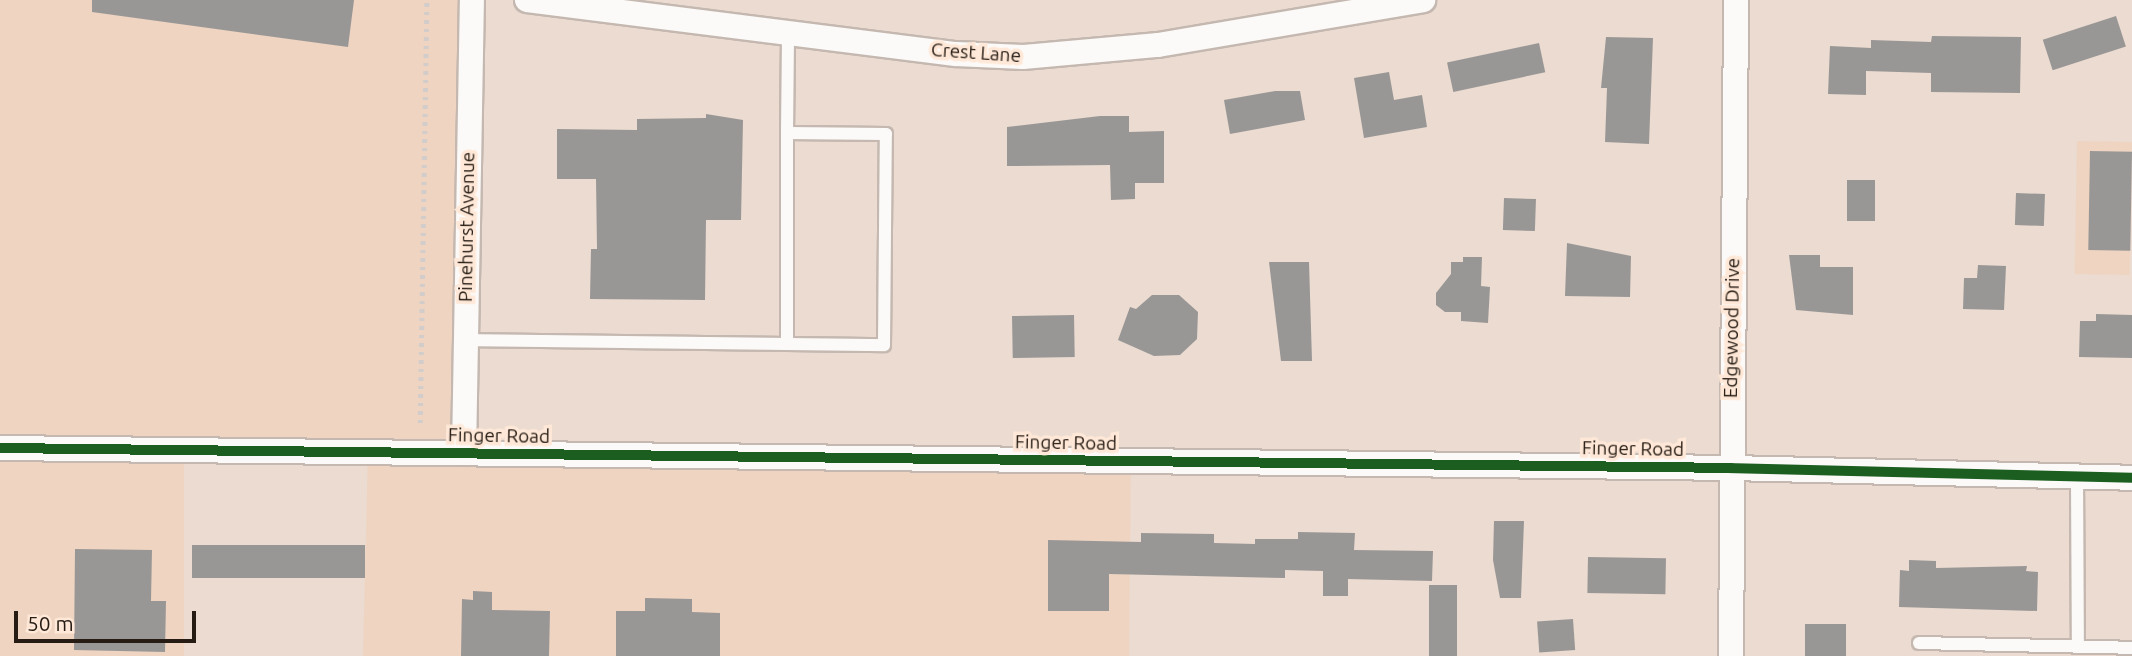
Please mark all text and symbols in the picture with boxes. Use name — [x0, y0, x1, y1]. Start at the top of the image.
street label: Crest Lane — [930, 38, 1022, 68]
street label: Pinehurst Avenue — [454, 152, 480, 302]
street label: Edgewood Drive — [1719, 258, 1745, 398]
street label: Finger Road — [448, 424, 550, 448]
street label: Finger Road — [1015, 431, 1117, 455]
street label: Finger Road — [1582, 437, 1684, 461]
scale bar — [18, 596, 200, 640]
text: 50 m — [27, 611, 74, 635]

